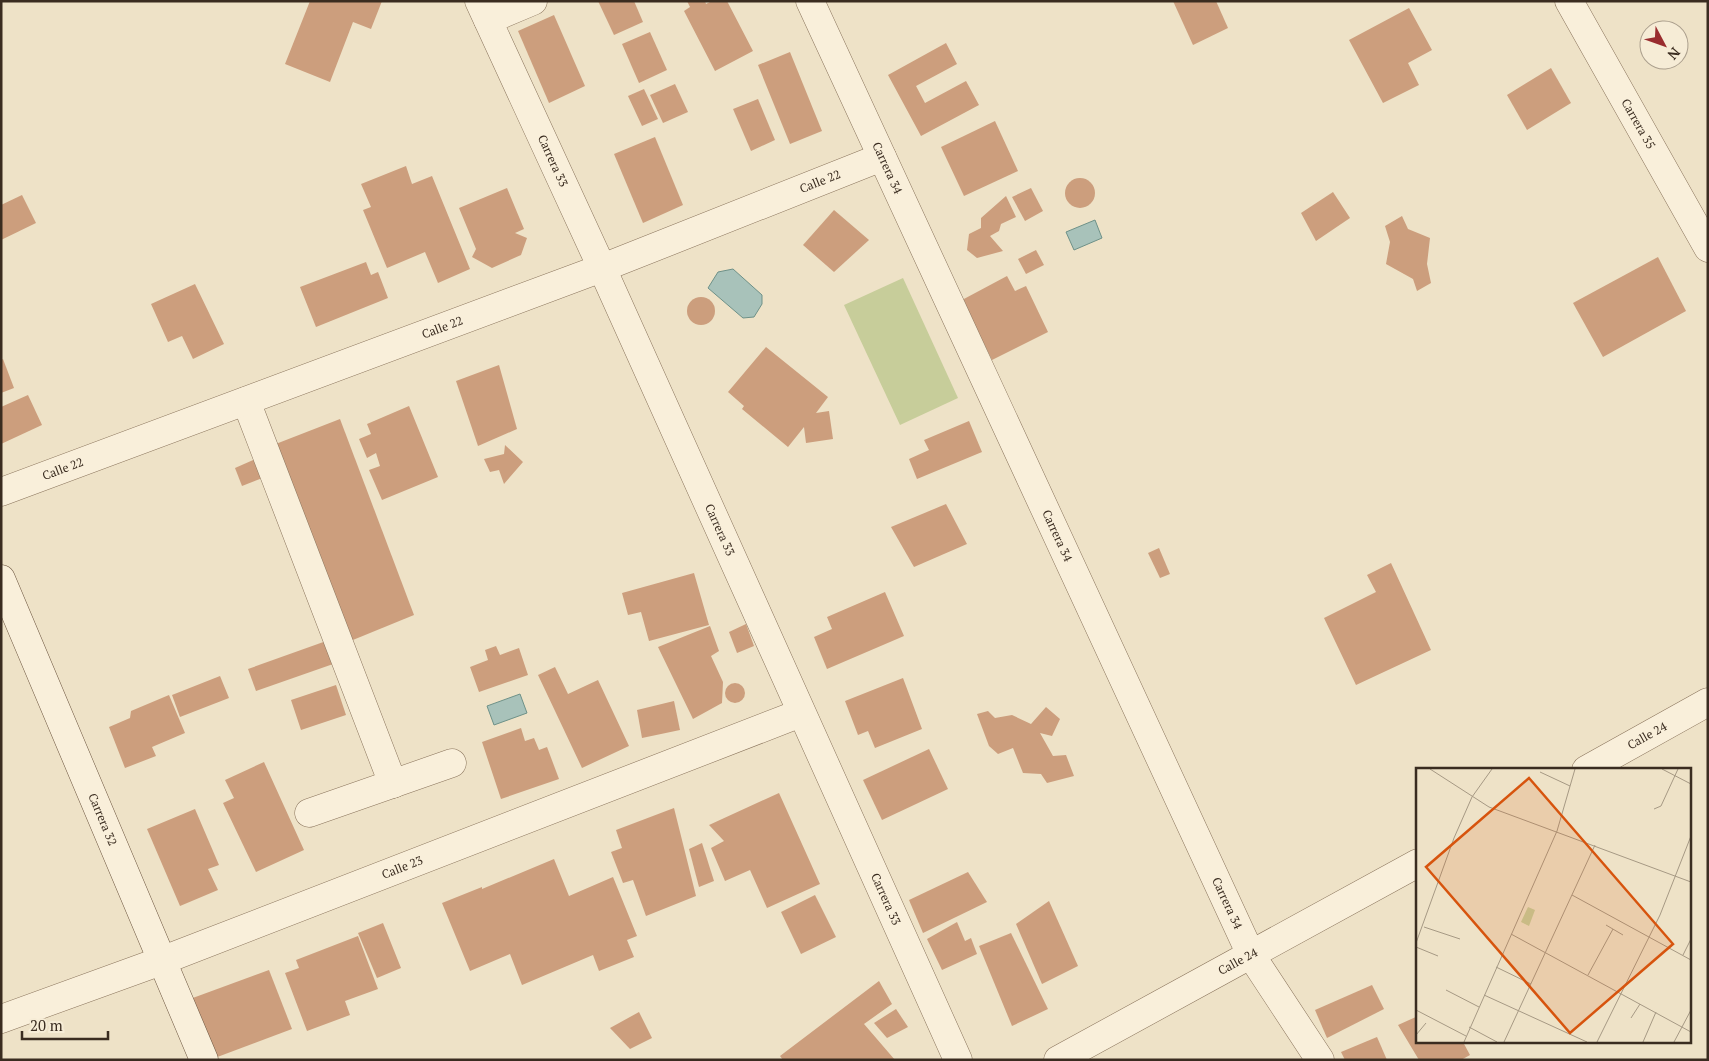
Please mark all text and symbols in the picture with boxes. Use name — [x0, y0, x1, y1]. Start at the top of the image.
north arrow — [1639, 20, 1689, 70]
text: N — [1663, 44, 1685, 64]
street label: Carrera 35 — [1618, 96, 1659, 151]
street label: Carrera 33 — [535, 132, 572, 189]
street label: Carrera 34 — [869, 139, 906, 197]
street label: Calle 22 — [797, 166, 843, 196]
street label: Calle 22 — [419, 313, 465, 342]
street label: Calle 22 — [40, 454, 85, 483]
street label: Carrera 33 — [702, 501, 738, 558]
street label: Carrera 34 — [1039, 507, 1076, 564]
street label: Calle 24 — [1625, 718, 1670, 752]
inset map — [1416, 768, 1692, 1044]
street label: Carrera 32 — [85, 791, 121, 848]
street label: Calle 23 — [379, 852, 425, 882]
street label: Carrera 33 — [868, 871, 904, 927]
street label: Carrera 34 — [1209, 875, 1246, 932]
street label: Calle 24 — [1215, 944, 1261, 978]
scale bar — [22, 1008, 109, 1040]
text: 20 m — [30, 1015, 63, 1035]

